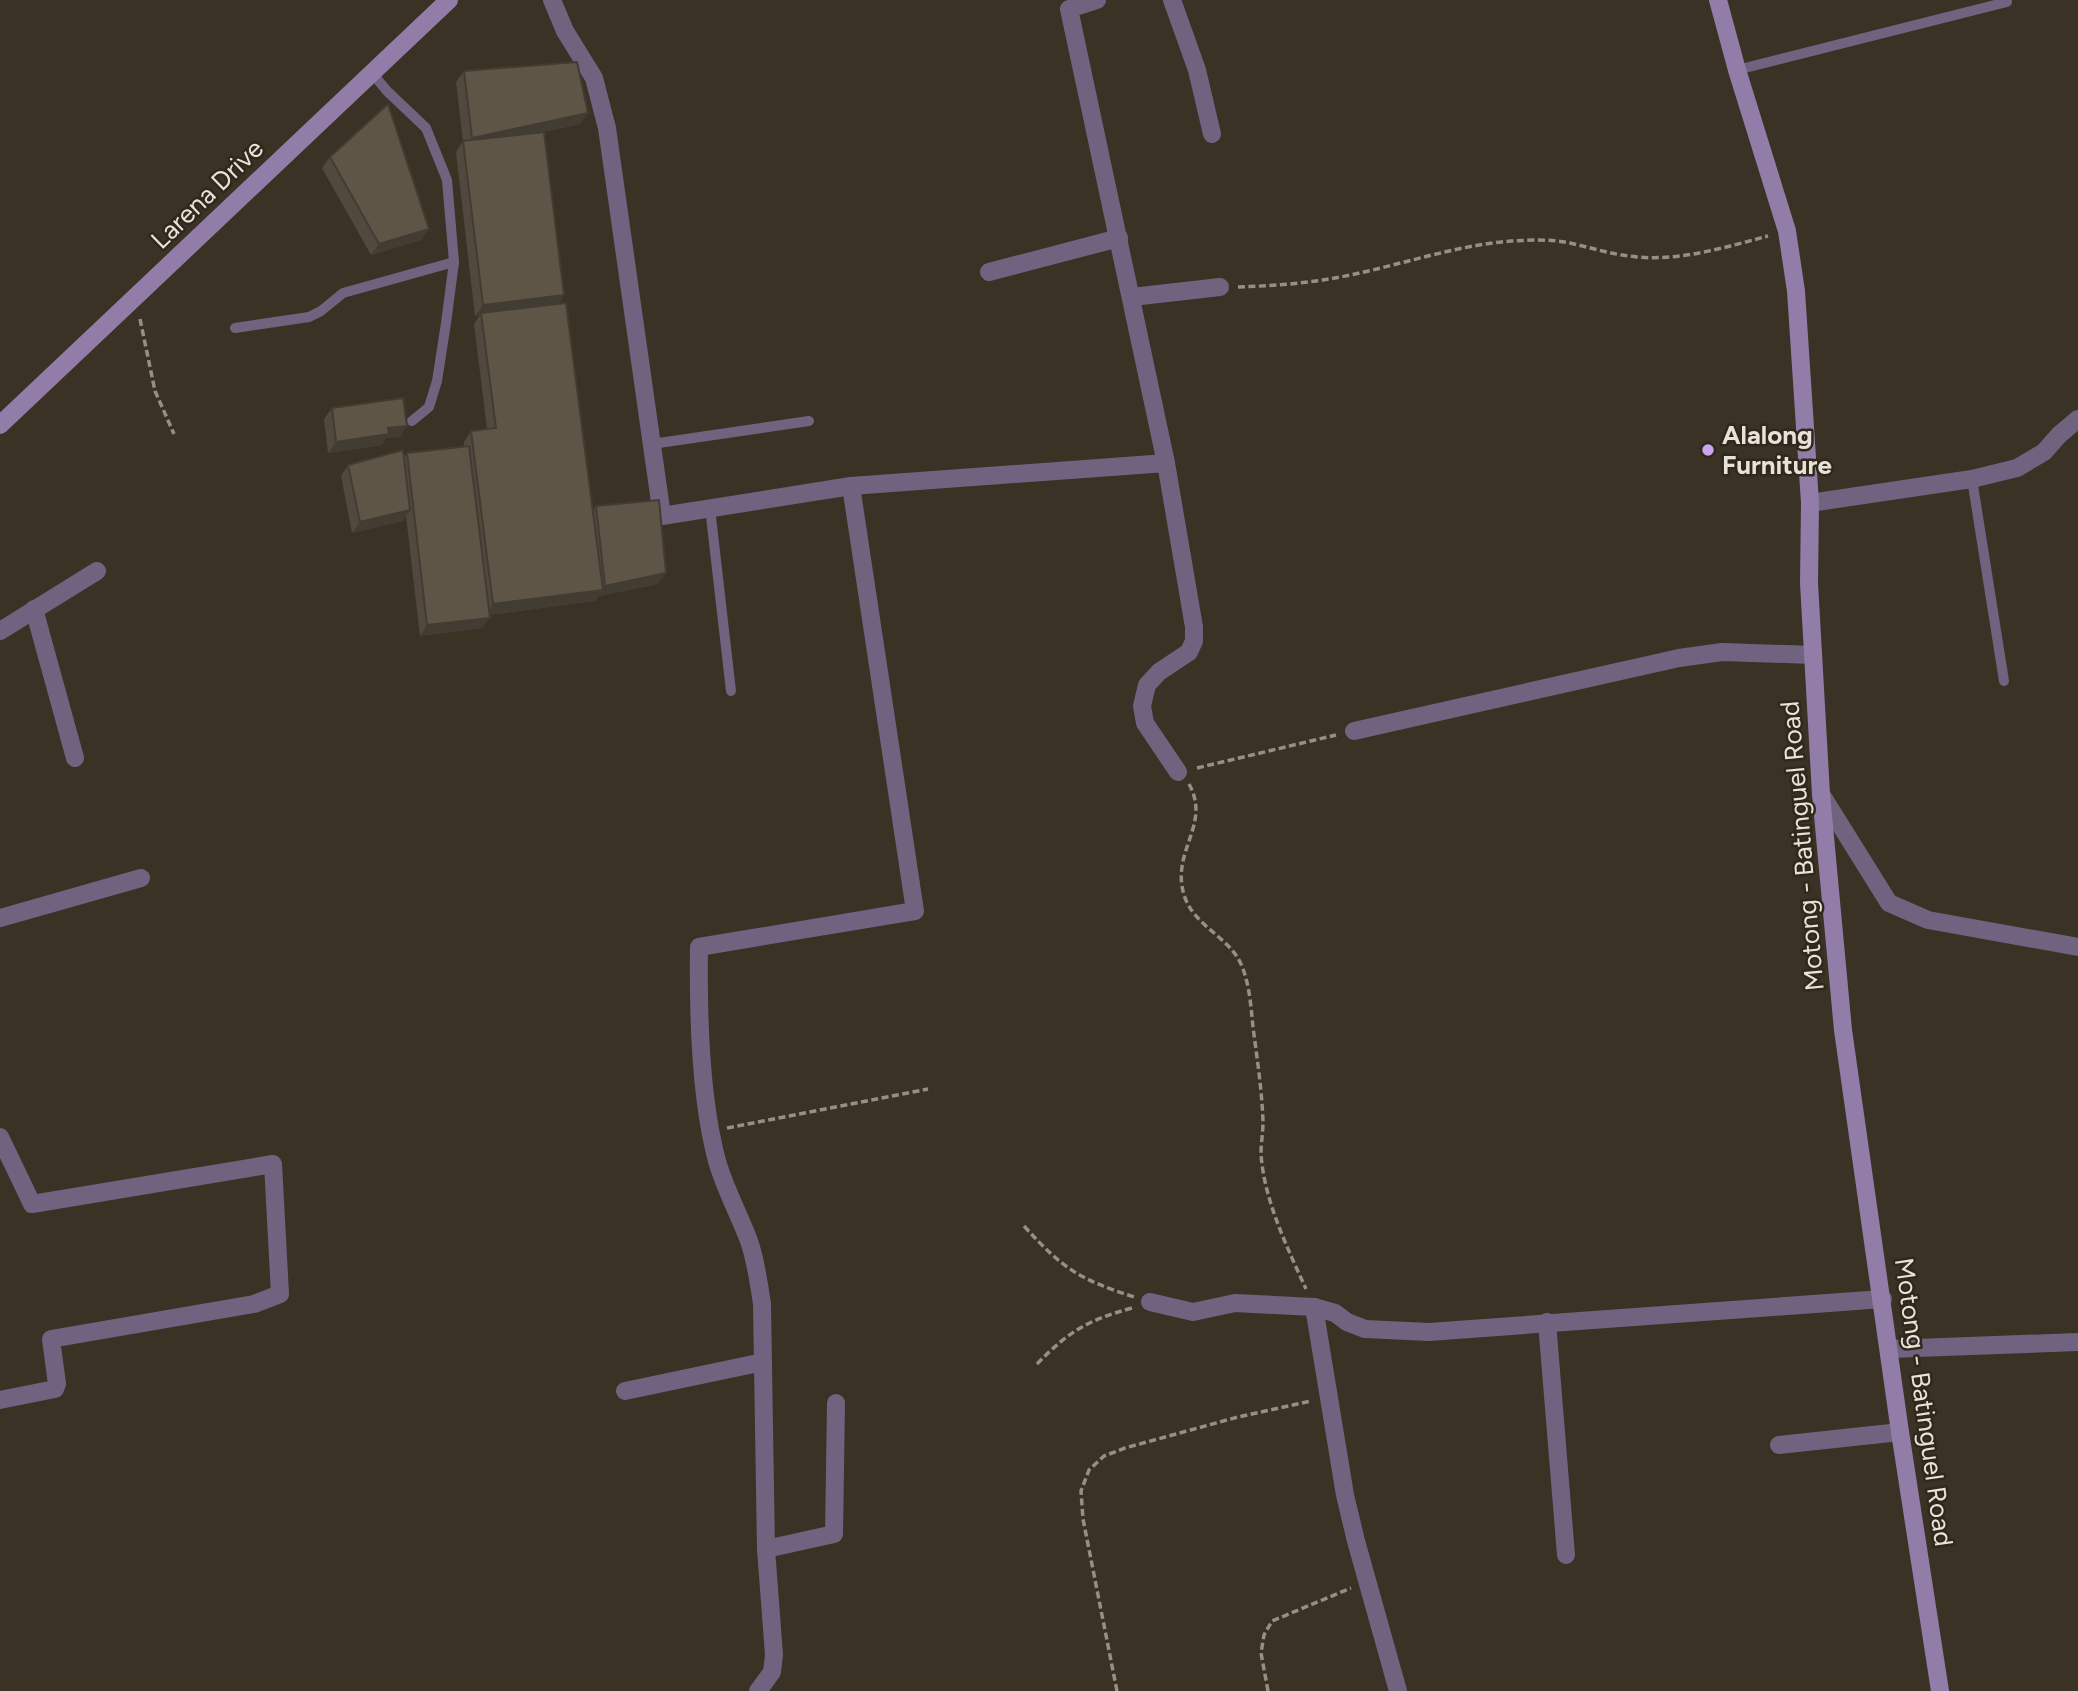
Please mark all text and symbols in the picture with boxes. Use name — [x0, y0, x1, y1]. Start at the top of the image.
street label: Larena Drive — [144, 132, 270, 256]
place label: Alalong Furniture — [1722, 419, 1832, 481]
marker: Alalong Furniture — [1700, 442, 1716, 458]
street label: Motong - Batinguel Road — [1773, 700, 1831, 992]
street label: Motong - Batinguel Road — [1888, 1256, 1960, 1548]

